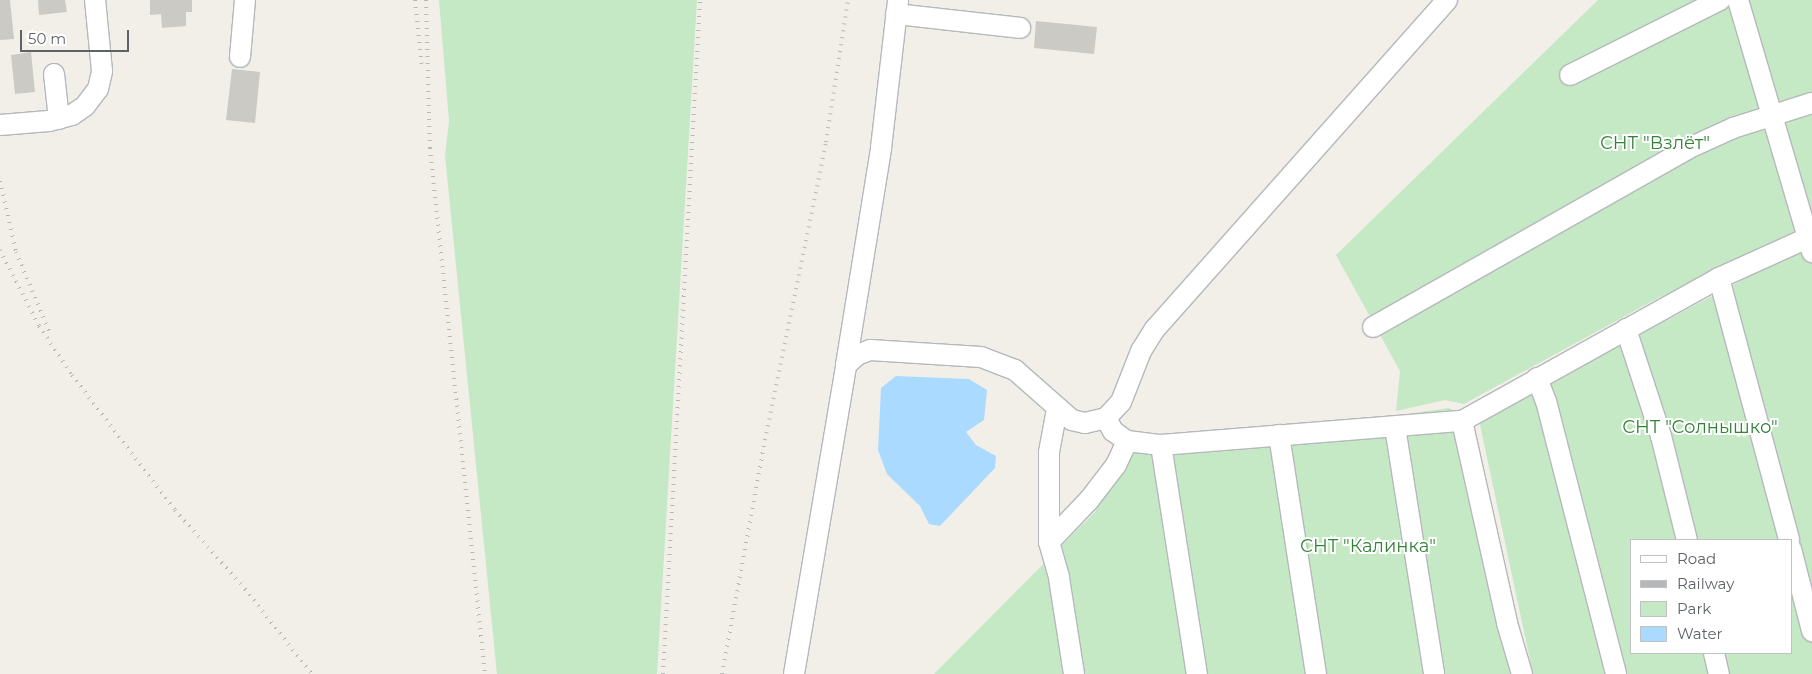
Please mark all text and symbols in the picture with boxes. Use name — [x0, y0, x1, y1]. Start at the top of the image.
scale bar — [22, 20, 131, 52]
text: 50 m — [28, 29, 66, 48]
park label: СНТ "Взлёт" — [1600, 132, 1710, 154]
park label: СНТ "Солнышко" — [1622, 416, 1778, 438]
park label: СНТ "Калинка" — [1300, 535, 1436, 557]
legend — [1630, 539, 1792, 654]
text: Road — [1677, 549, 1716, 568]
text: Railway — [1677, 574, 1734, 593]
text: Park — [1677, 599, 1711, 618]
text: Water — [1677, 624, 1723, 643]

